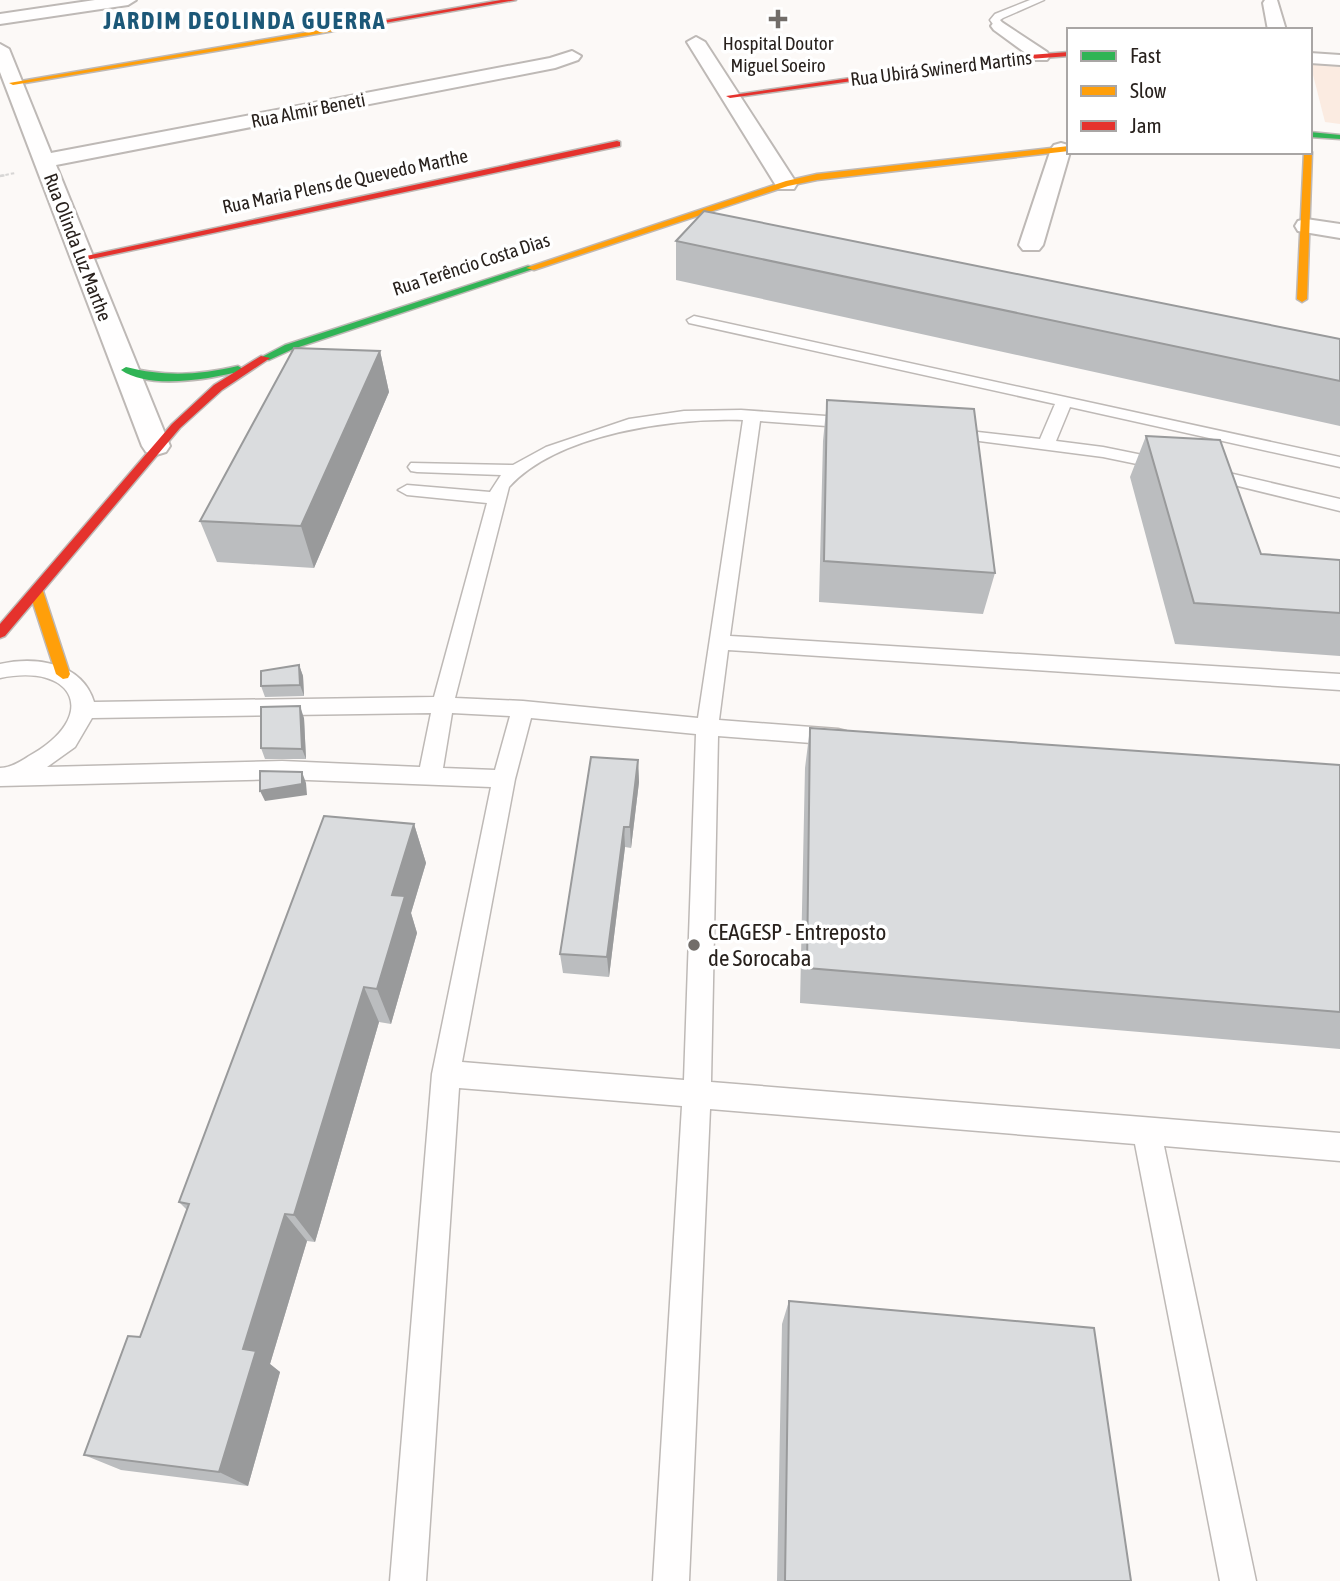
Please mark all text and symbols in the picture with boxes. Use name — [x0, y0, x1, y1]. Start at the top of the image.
district label: JARDIM DEOLINDA GUERRA — [103, 7, 386, 34]
marker: Hospital Doutor Miguel Soeiro — [768, 9, 788, 29]
legend — [1067, 28, 1312, 154]
place label: Hospital Doutor Miguel Soeiro — [723, 32, 834, 76]
text: Fast — [1130, 43, 1161, 67]
street label: Rua Ubirá Swinerd Martins — [849, 46, 1033, 90]
text: Slow — [1130, 78, 1167, 102]
street label: Rua Almir Beneti — [249, 88, 367, 132]
text: Jam — [1130, 113, 1162, 137]
street label: Rua Maria Plens de Quevedo Marthe — [220, 144, 470, 218]
street label: Rua Olinda Luz Marthe — [40, 170, 116, 324]
street label: Rua Terêncio Costa Dias — [390, 228, 553, 300]
place label: CEAGESP - Entreposto de Sorocaba — [708, 919, 886, 971]
marker: CEAGESP - Entreposto de Sorocaba — [686, 937, 702, 953]

